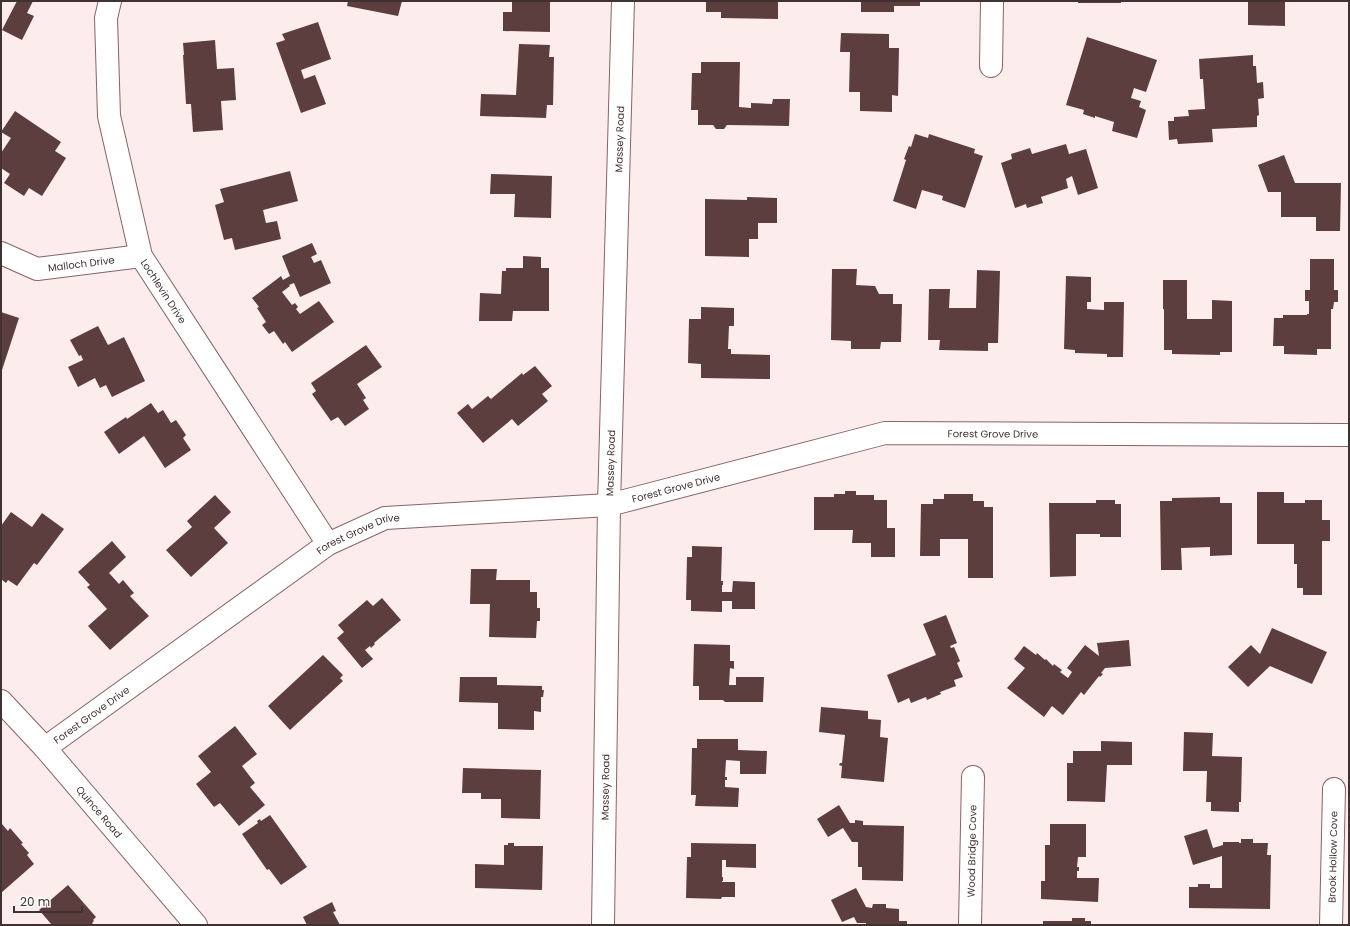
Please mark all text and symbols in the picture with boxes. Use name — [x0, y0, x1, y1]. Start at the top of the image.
street label: Massey Road — [611, 106, 628, 173]
street label: Malloch Drive — [47, 252, 115, 275]
street label: Lochlevin Drive — [137, 256, 190, 326]
street label: Forest Grove Drive — [948, 426, 1038, 441]
street label: Massey Road — [602, 430, 619, 496]
street label: Forest Grove Drive — [630, 469, 722, 506]
street label: Forest Grove Drive — [313, 510, 400, 558]
street label: Forest Grove Drive — [50, 682, 132, 747]
street label: Massey Road — [597, 754, 613, 820]
street label: Quince Road — [73, 782, 126, 841]
street label: Wood Bridge Cove — [963, 805, 980, 898]
street label: Brook Hollow Cove — [1324, 811, 1341, 903]
scale bar — [14, 888, 82, 914]
text: 20 m — [20, 893, 50, 910]

